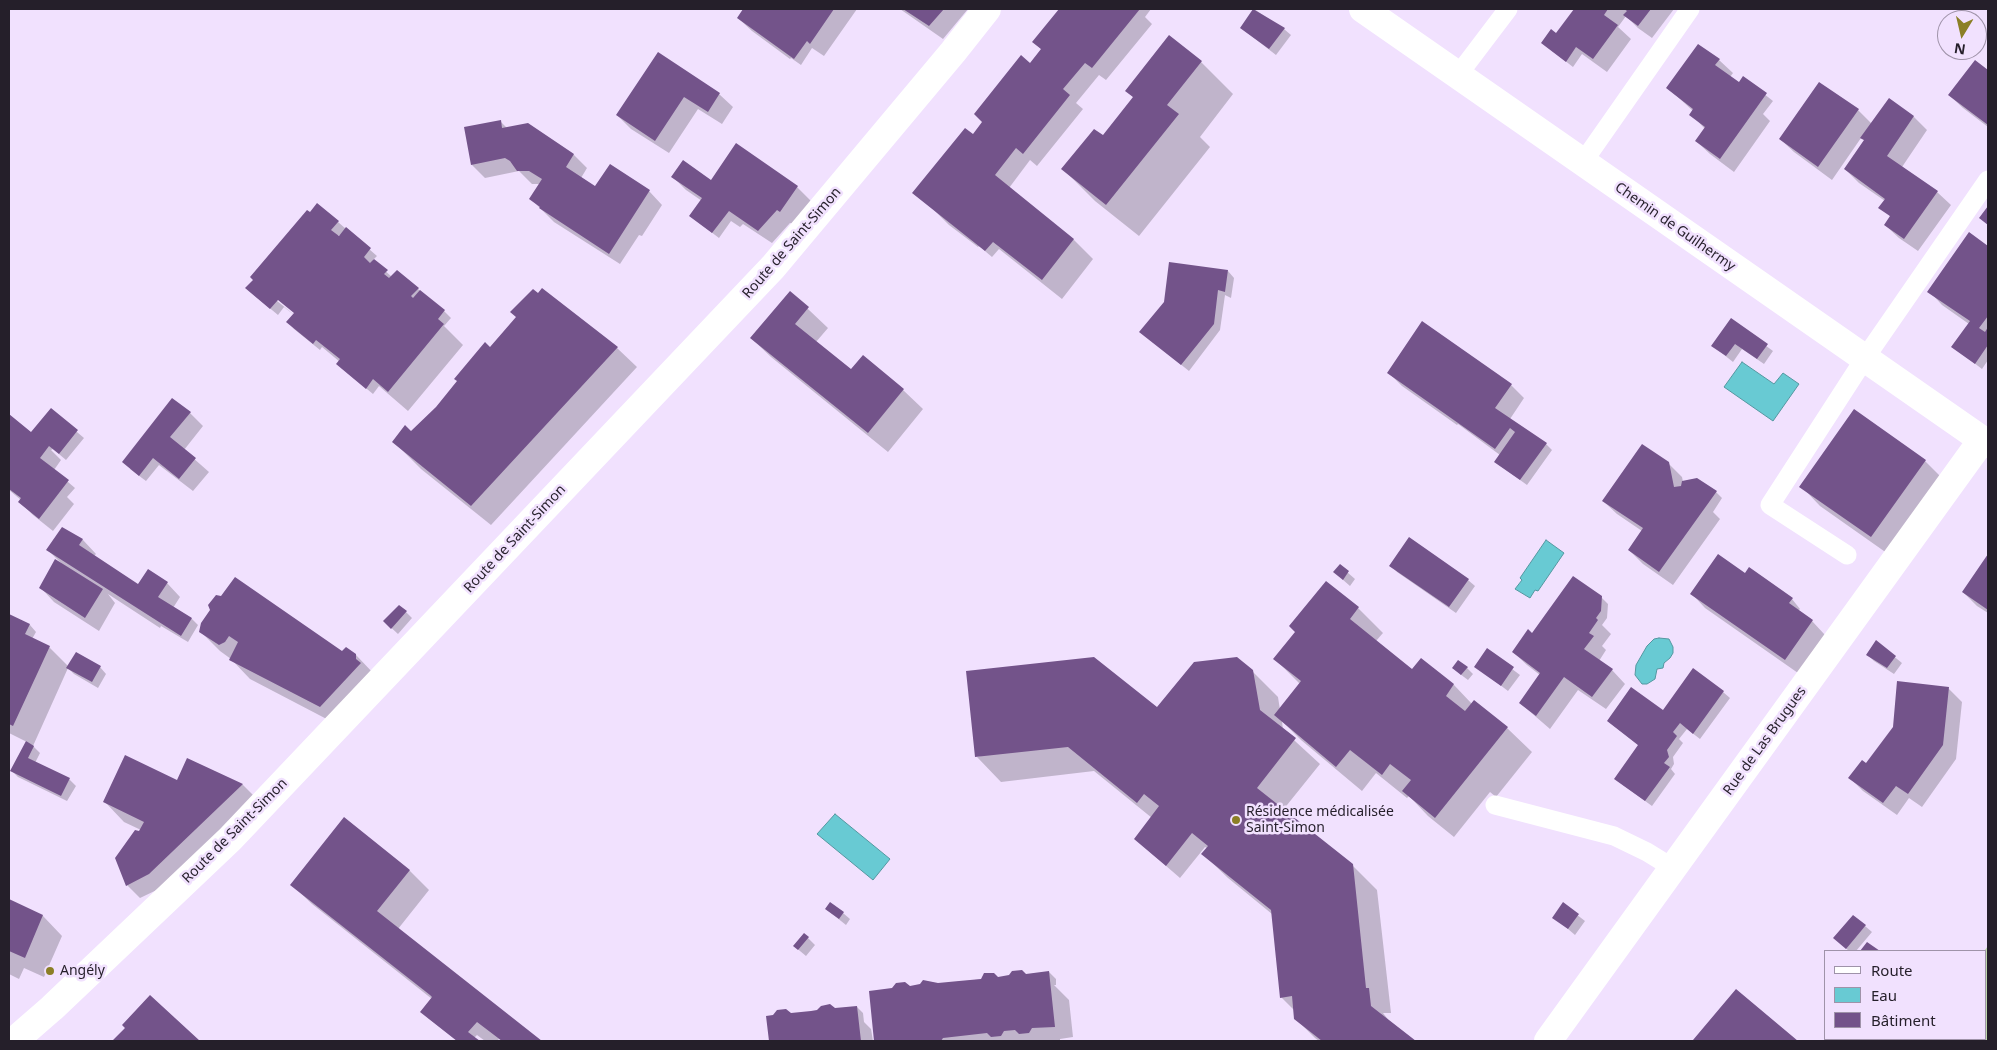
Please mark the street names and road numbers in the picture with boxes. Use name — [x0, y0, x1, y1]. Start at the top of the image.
street label: Chemin de Guilhermy — [1612, 179, 1738, 275]
street label: Route de Saint-Simon — [739, 184, 845, 302]
street label: Route de Saint-Simon — [461, 482, 569, 596]
street label: Rue de Las Brugues — [1720, 683, 1810, 799]
street label: Route de Saint-Simon — [179, 775, 291, 887]

